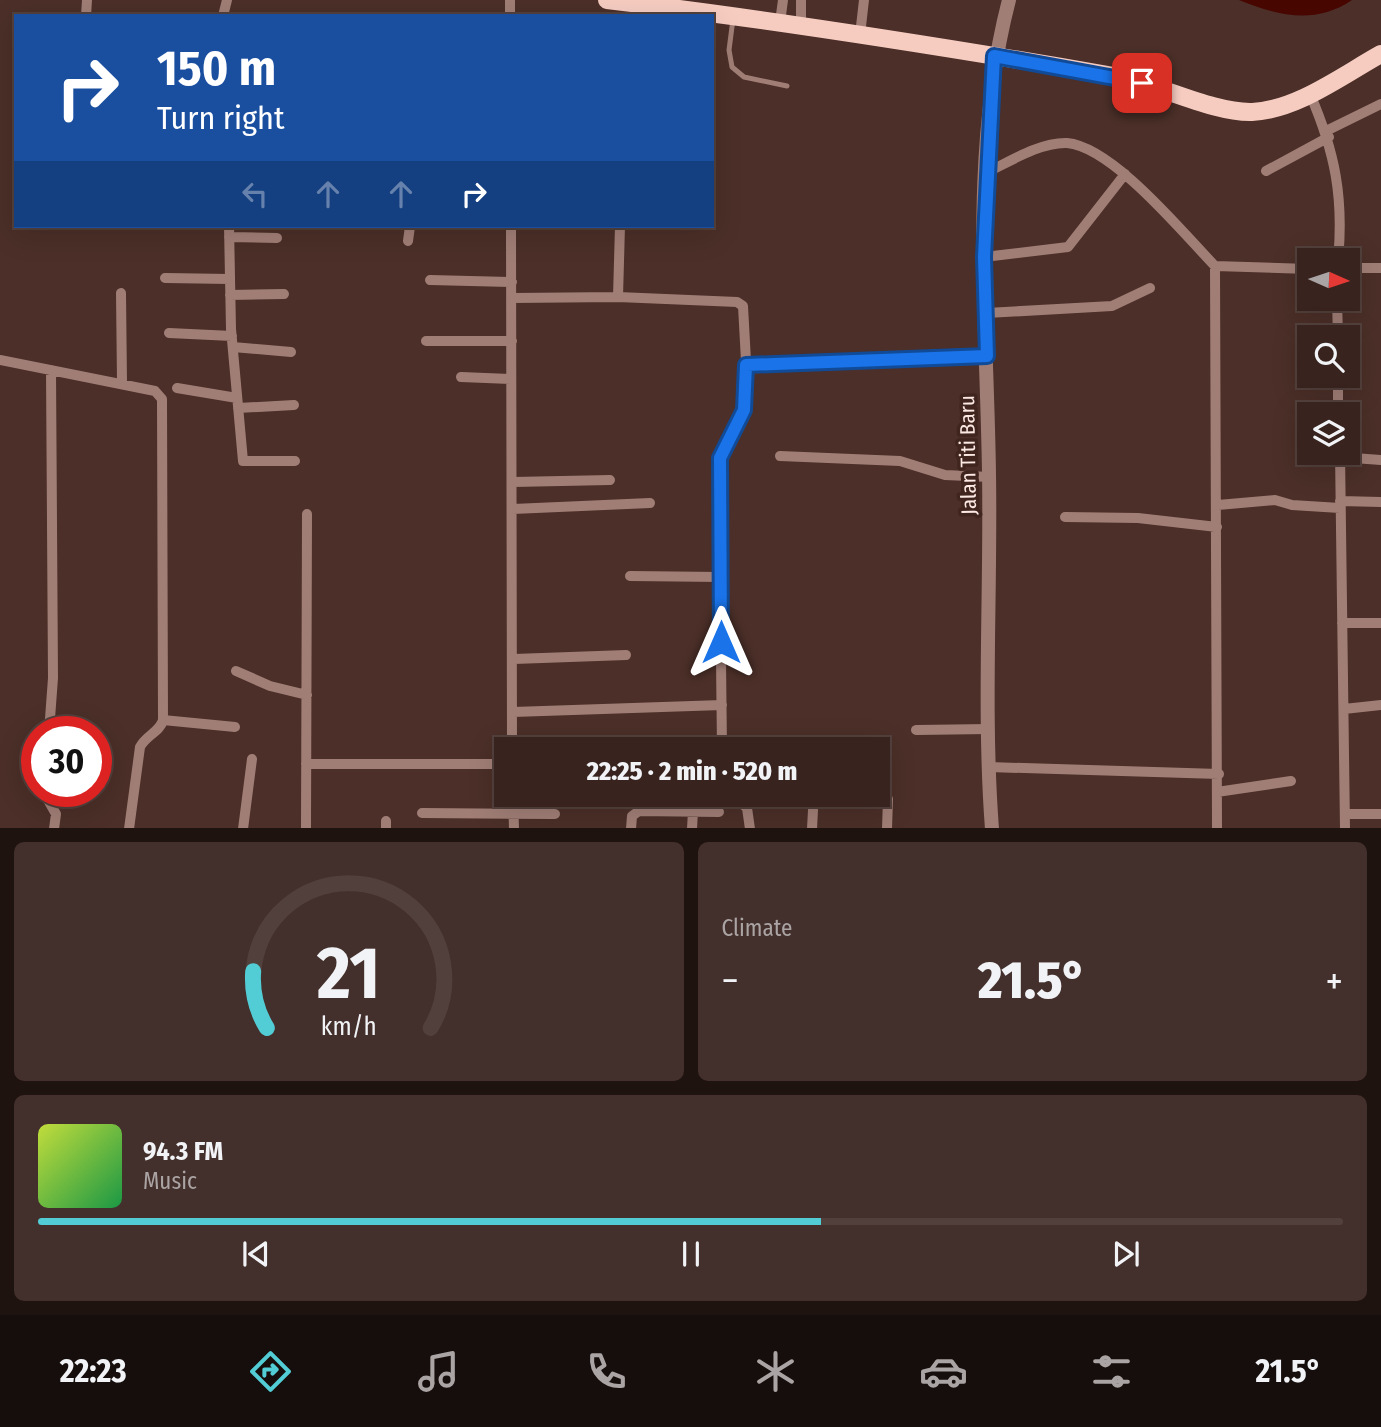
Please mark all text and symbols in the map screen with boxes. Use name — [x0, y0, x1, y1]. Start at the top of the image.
text: 150 m — [157, 39, 276, 98]
icon: right — [42, 42, 133, 133]
pin — [1112, 53, 1172, 113]
icon: arrive — [1123, 64, 1161, 102]
text: Turn right — [157, 99, 284, 137]
icon: left — [236, 175, 274, 213]
icon: ahead — [309, 175, 347, 213]
icon: ahead — [382, 175, 420, 213]
icon: right — [455, 175, 493, 213]
north arrow — [1297, 248, 1360, 312]
map controls — [1297, 248, 1360, 465]
button: search — [1297, 325, 1360, 388]
street label: Jalan Titi Baru — [954, 395, 982, 515]
button: layers — [1297, 402, 1360, 465]
position arrow — [684, 605, 758, 679]
speed limit sign: 30 — [21, 716, 112, 807]
text: 22:25 · 2 min · 520 m — [587, 756, 797, 787]
text: Climate — [722, 914, 792, 942]
text: 21 — [316, 930, 380, 1017]
text: 21.5° — [978, 949, 1086, 1012]
text: − — [722, 958, 739, 1004]
text: + — [1326, 958, 1343, 1004]
text: km/h — [321, 1011, 377, 1041]
text: 94.3 FM — [143, 1136, 223, 1167]
text: Music — [143, 1167, 197, 1195]
icon: previous — [237, 1235, 275, 1273]
icon: pause — [672, 1235, 710, 1273]
icon: next — [1107, 1235, 1145, 1273]
icon: directions — [246, 1347, 295, 1396]
icon: music — [414, 1347, 463, 1396]
icon: phone — [582, 1347, 631, 1396]
icon: climate — [751, 1347, 800, 1396]
icon: car — [919, 1347, 968, 1396]
icon: filters — [1087, 1347, 1136, 1396]
text: 22:23 — [60, 1352, 127, 1390]
text: 21.5° — [1256, 1352, 1321, 1390]

